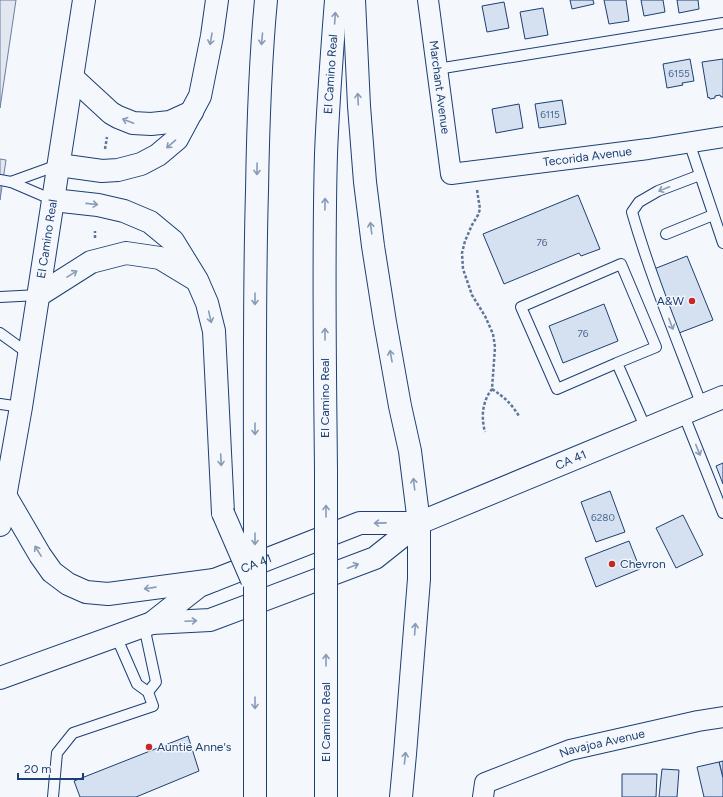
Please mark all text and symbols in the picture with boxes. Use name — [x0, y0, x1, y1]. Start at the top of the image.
one-way arrow — [331, 12, 338, 25]
one-way arrow — [207, 32, 215, 45]
one-way arrow — [259, 32, 266, 45]
street label: El Camino Real — [321, 34, 340, 114]
street label: Marchant Avenue — [426, 39, 453, 135]
house number: 6155 — [668, 67, 690, 80]
one-way arrow — [355, 93, 362, 106]
house number: 6115 — [540, 108, 560, 121]
one-way arrow — [123, 117, 135, 125]
one-way arrow — [166, 139, 176, 149]
street label: Tecorida Avenue — [542, 144, 633, 169]
one-way arrow — [253, 162, 261, 175]
one-way arrow — [658, 186, 670, 193]
street label: El Camino Real — [34, 198, 60, 279]
one-way arrow — [321, 198, 329, 211]
one-way arrow — [85, 201, 98, 208]
one-way arrow — [367, 222, 375, 235]
house number: 76 — [536, 236, 548, 249]
one-way arrow — [66, 270, 77, 278]
one-way arrow — [251, 292, 259, 305]
place label: A&W — [657, 294, 684, 308]
marker: A&W — [687, 296, 697, 306]
one-way arrow — [207, 310, 215, 323]
one-way arrow — [667, 317, 675, 329]
house number: 76 — [577, 327, 589, 340]
one-way arrow — [321, 328, 329, 341]
one-way arrow — [387, 350, 395, 363]
street label: El Camino Real — [318, 358, 332, 438]
one-way arrow — [251, 422, 259, 435]
one-way arrow — [694, 443, 702, 455]
street label: CA 41 — [553, 447, 588, 473]
one-way arrow — [217, 453, 224, 466]
one-way arrow — [411, 478, 418, 491]
one-way arrow — [322, 505, 330, 518]
house number: 6280 — [591, 511, 615, 524]
one-way arrow — [374, 519, 387, 527]
one-way arrow — [251, 532, 259, 545]
one-way arrow — [33, 545, 41, 557]
street label: CA 41 — [239, 551, 274, 576]
place label: Chevron — [620, 557, 666, 571]
marker: Chevron — [607, 559, 617, 569]
one-way arrow — [347, 562, 359, 570]
one-way arrow — [144, 584, 157, 592]
one-way arrow — [184, 618, 197, 625]
one-way arrow — [412, 623, 419, 636]
one-way arrow — [322, 654, 330, 667]
street label: El Camino Real — [319, 682, 333, 762]
one-way arrow — [251, 696, 259, 709]
street label: Navajoa Avenue — [557, 726, 647, 761]
place label: Auntie Anne's — [157, 740, 232, 754]
marker: Auntie Anne's — [144, 742, 154, 752]
one-way arrow — [401, 752, 409, 765]
scale bar — [18, 755, 83, 781]
text: 20 m — [24, 762, 52, 776]

